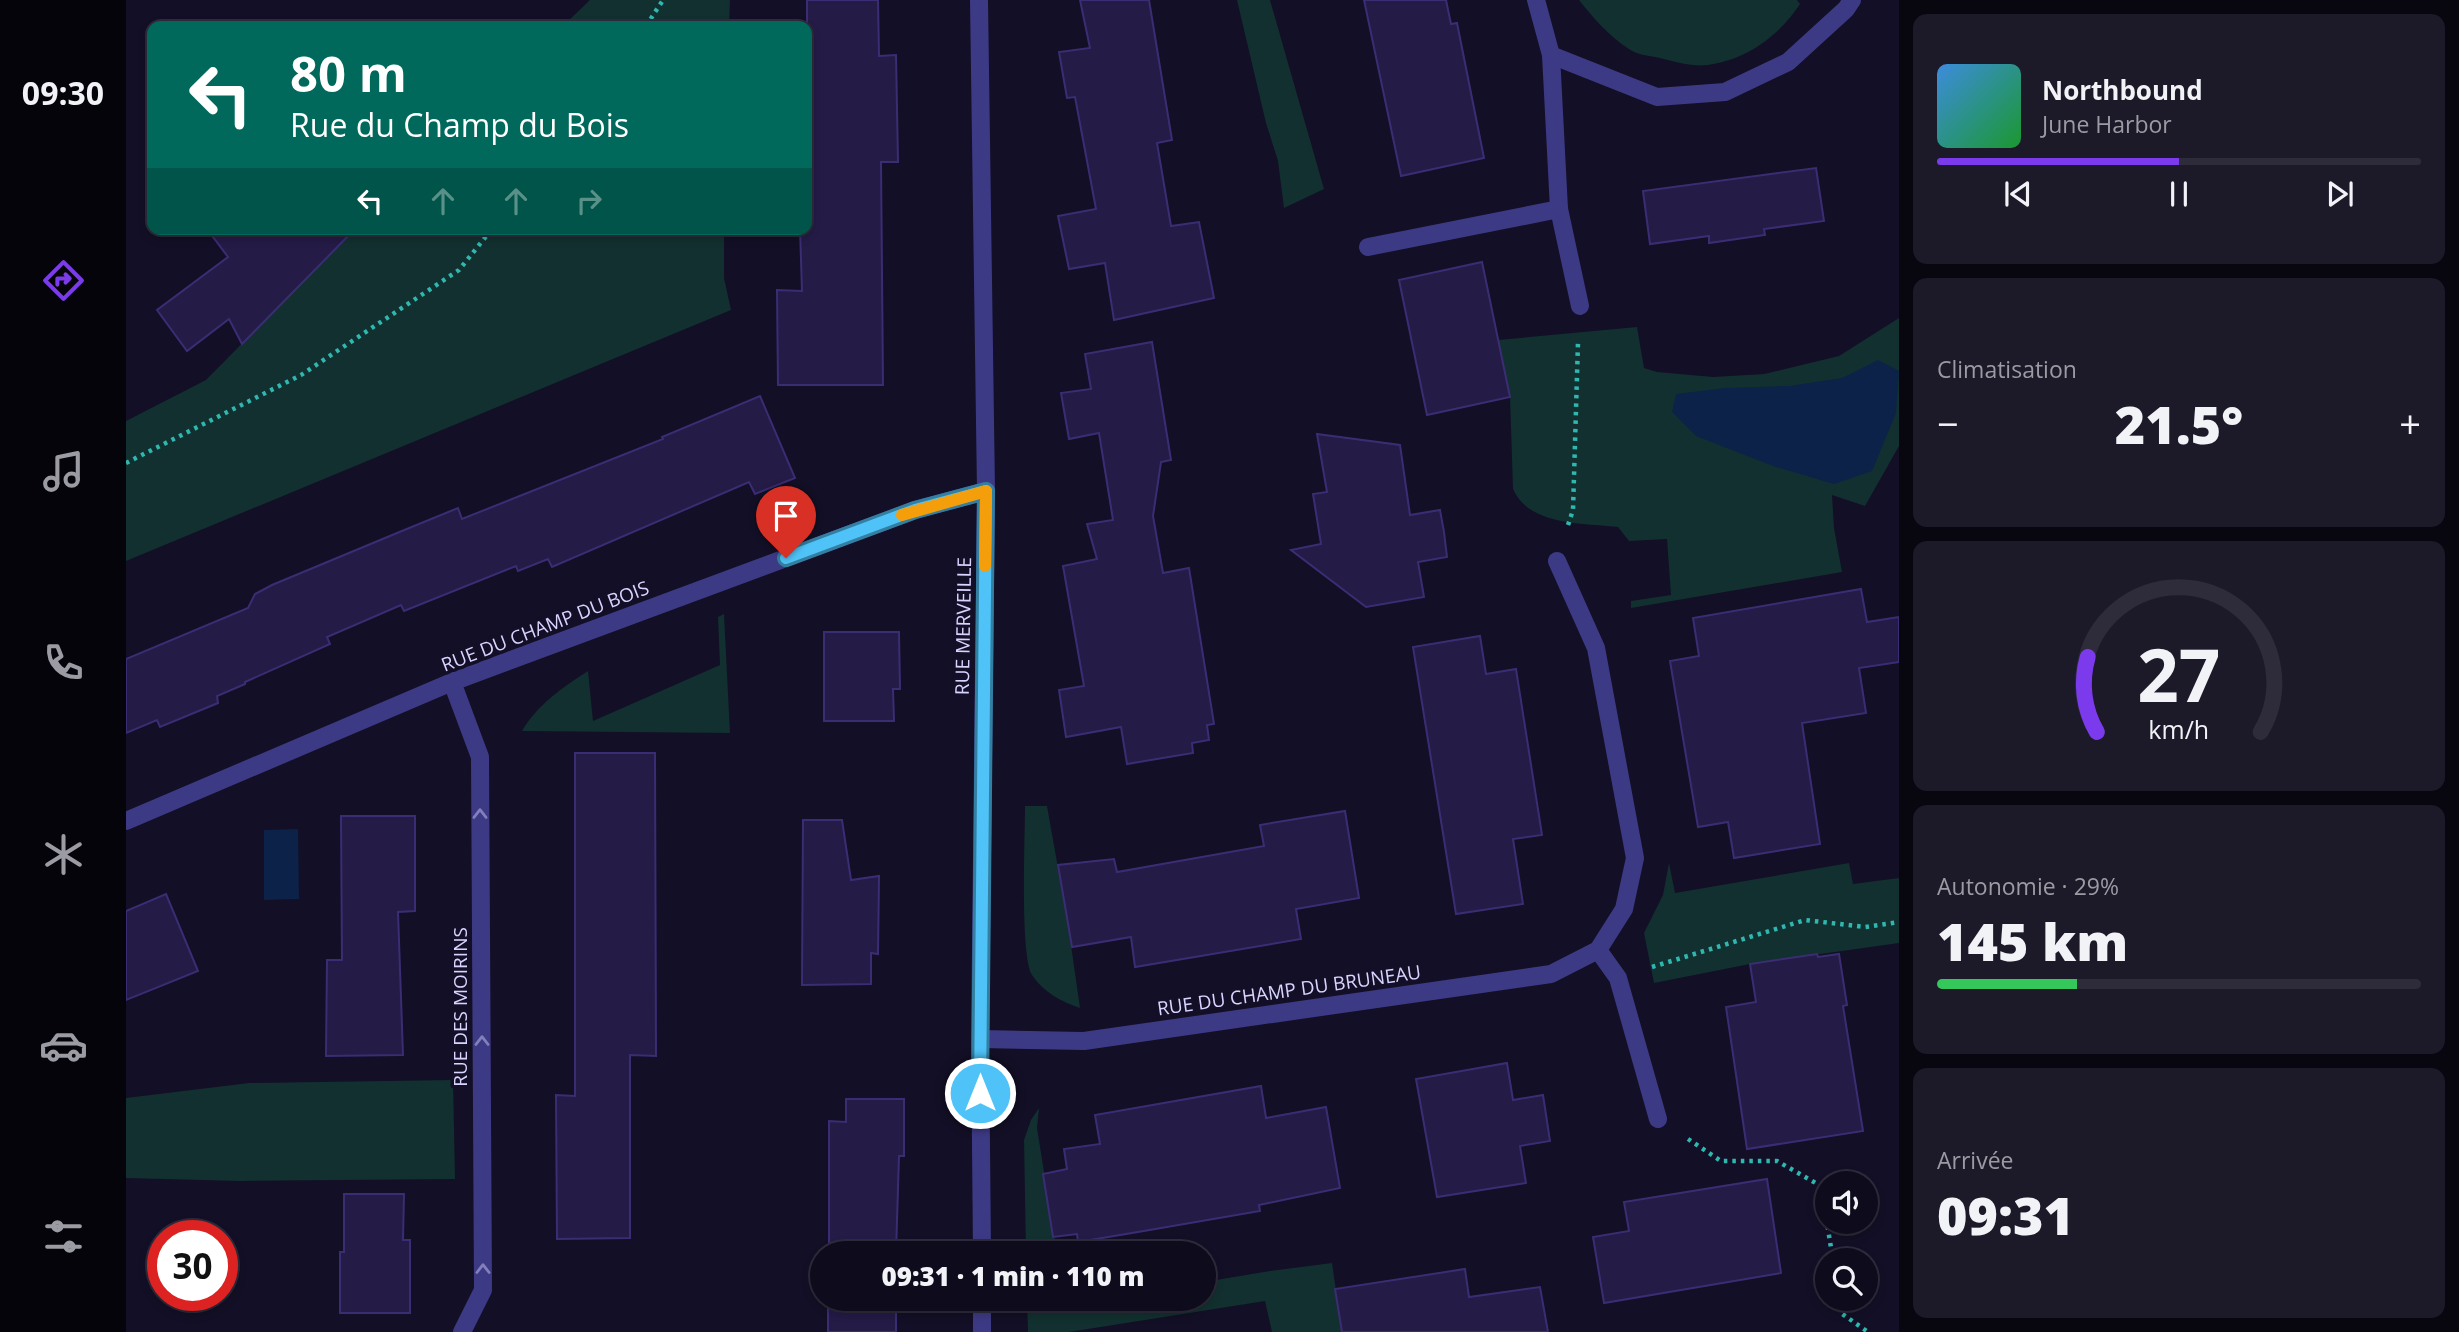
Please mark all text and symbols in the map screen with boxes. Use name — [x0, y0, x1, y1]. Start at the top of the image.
text: 80 m — [290, 40, 407, 106]
icon: left — [175, 49, 266, 140]
text: 09:30 — [22, 71, 104, 114]
text: Northbound — [2042, 72, 2203, 108]
text: Rue du Champ du Bois — [290, 103, 629, 146]
text: June Harbor — [2042, 108, 2172, 140]
icon: previous — [1999, 175, 2037, 213]
icon: pause — [2160, 175, 2198, 213]
icon: next — [2321, 175, 2359, 213]
icon: left — [351, 182, 389, 220]
icon: ahead — [424, 182, 462, 220]
icon: ahead — [497, 182, 535, 220]
icon: right — [570, 182, 608, 220]
icon: directions — [39, 256, 88, 305]
text: Climatisation — [1937, 353, 2077, 385]
text: 21.5° — [2115, 388, 2243, 459]
text: − — [1937, 397, 1959, 449]
text: + — [2399, 397, 2421, 449]
icon: music — [39, 447, 88, 496]
pin — [756, 486, 816, 558]
icon: arrive — [767, 497, 805, 535]
street label: RUE MERVEILLE — [949, 557, 977, 695]
street label: RUE DU CHAMP DU BOIS — [437, 574, 653, 678]
text: 27 — [2137, 624, 2221, 723]
icon: phone — [39, 638, 88, 687]
text: km/h — [2149, 712, 2209, 746]
one-way arrow — [472, 808, 488, 818]
icon: climate — [39, 830, 88, 879]
text: Autonomie · 29% — [1937, 870, 2119, 902]
text: 145 km — [1937, 905, 2128, 976]
street label: RUE DES MOIRINS — [447, 927, 473, 1087]
street label: RUE DU CHAMP DU BRUNEAU — [1155, 959, 1423, 1021]
icon: car — [39, 1021, 88, 1070]
one-way arrow — [474, 1035, 490, 1046]
position arrow — [943, 1056, 1017, 1130]
text: Arrivée — [1937, 1144, 2013, 1176]
map controls — [1815, 1171, 1878, 1311]
button: sound — [1815, 1171, 1878, 1234]
text: 09:31 — [1937, 1179, 2074, 1250]
icon: filters — [39, 1212, 88, 1261]
speed limit sign: 30 — [147, 1220, 238, 1311]
button: search — [1815, 1248, 1878, 1311]
text: 09:31 · 1 min · 110 m — [882, 1258, 1144, 1294]
one-way arrow — [475, 1263, 491, 1273]

